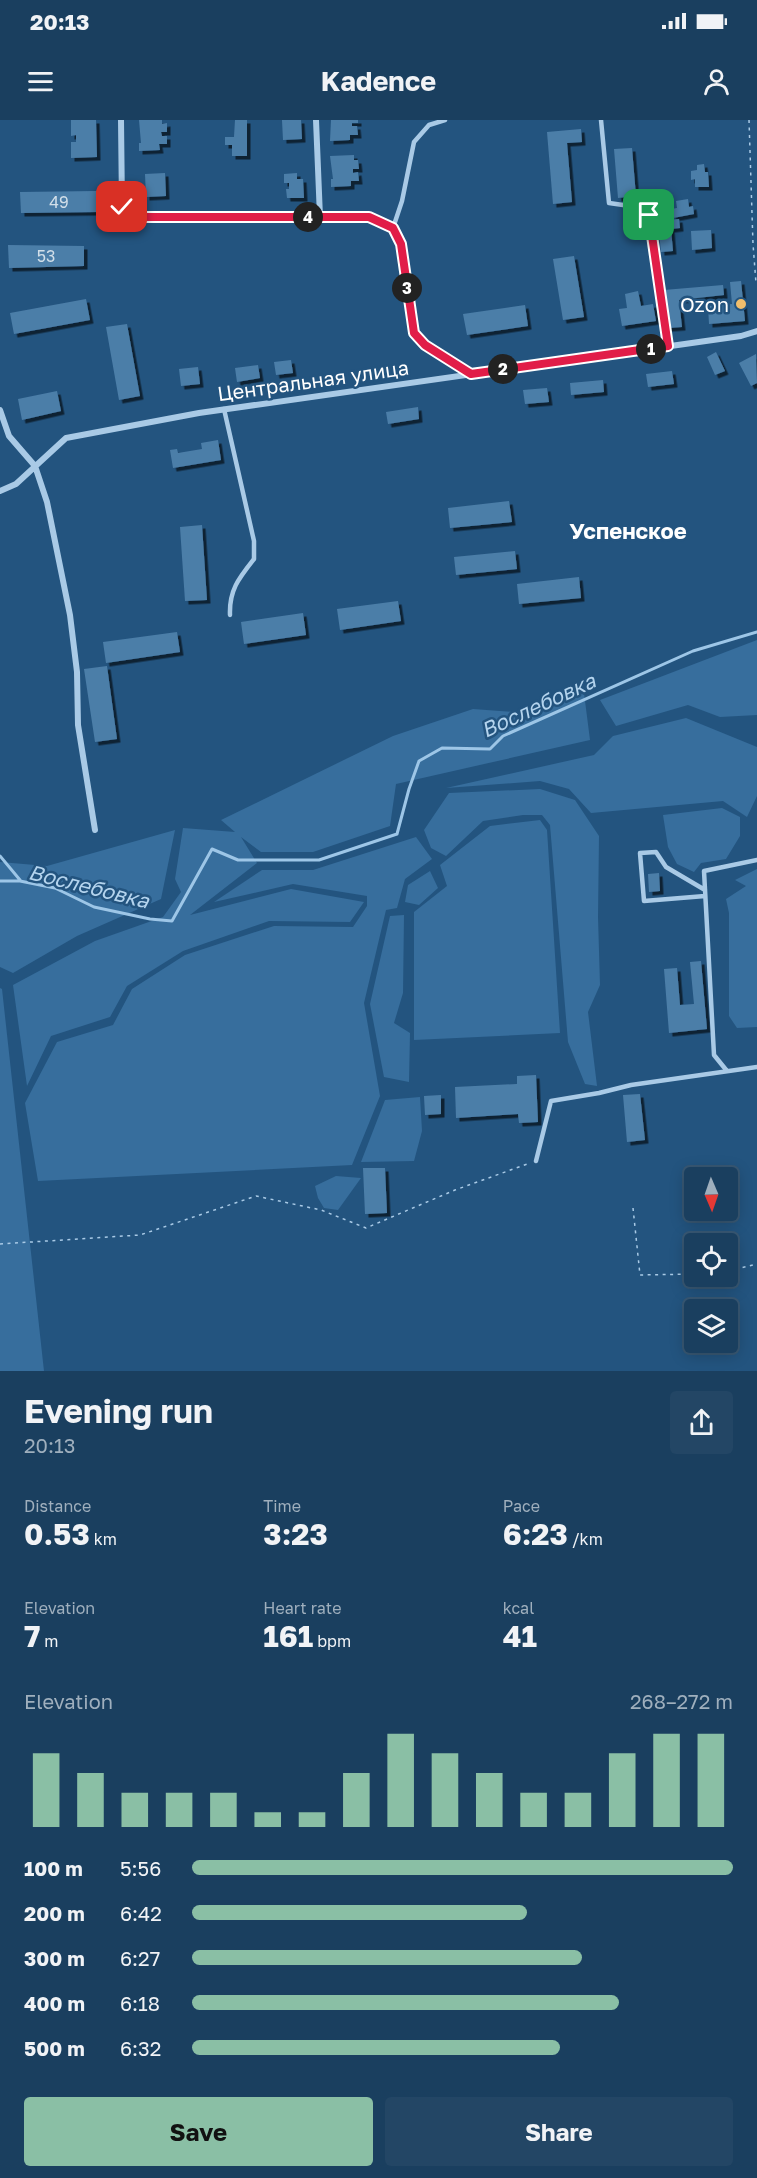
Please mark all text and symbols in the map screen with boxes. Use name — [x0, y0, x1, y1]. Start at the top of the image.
text: 20:13 — [30, 8, 90, 35]
icon: menu — [24, 65, 57, 98]
text: Kadence — [321, 65, 436, 97]
icon: person — [700, 65, 733, 98]
pin — [96, 181, 147, 232]
pin — [623, 189, 674, 240]
icon: check — [105, 190, 138, 223]
house number: 49 — [49, 192, 69, 212]
icon: arrive — [632, 198, 665, 231]
pin: 4 — [293, 202, 323, 232]
text: 4 — [303, 207, 313, 227]
house number: 53 — [37, 246, 55, 266]
pin: 3 — [392, 273, 422, 303]
text: 3 — [402, 278, 412, 298]
place label: Ozon — [680, 292, 729, 316]
marker: Ozon — [734, 297, 748, 311]
pin: 1 — [636, 334, 666, 364]
text: 1 — [647, 339, 655, 359]
pin: 2 — [488, 354, 518, 384]
street label: Центральная улица — [216, 355, 410, 405]
text: 2 — [498, 359, 508, 379]
district label: Успенское — [569, 517, 687, 544]
water label: Вослебовка — [477, 667, 600, 743]
water label: Вослебовка — [26, 858, 153, 914]
north arrow — [684, 1167, 738, 1221]
map controls — [684, 1167, 738, 1353]
button: locate — [684, 1233, 738, 1287]
button: layers — [684, 1299, 738, 1353]
text: Evening run — [24, 1391, 213, 1430]
button: share — [670, 1391, 733, 1454]
text: 20:13 — [24, 1433, 75, 1457]
text: Distance — [24, 1496, 91, 1516]
text: Time — [263, 1496, 301, 1516]
text: Pace — [503, 1496, 540, 1516]
text: 0.53 — [24, 1516, 90, 1552]
text: 3:23 — [263, 1516, 328, 1552]
text: 6:23 — [503, 1516, 568, 1552]
text: km — [90, 1529, 117, 1549]
text: /km — [568, 1529, 603, 1549]
text: Elevation — [24, 1598, 95, 1618]
text: Heart rate — [263, 1598, 341, 1618]
text: kcal — [503, 1598, 534, 1618]
text: 7 — [24, 1618, 40, 1654]
text: 161 — [263, 1618, 313, 1654]
text: 41 — [503, 1618, 537, 1654]
text: m — [40, 1631, 59, 1651]
text: bpm — [313, 1631, 351, 1651]
text: Elevation — [24, 1689, 113, 1713]
text: 268–272 m — [630, 1689, 733, 1713]
text: 100 m — [24, 1856, 83, 1880]
text: 5:56 — [120, 1856, 161, 1880]
text: 200 m — [24, 1901, 85, 1925]
text: 6:42 — [120, 1901, 162, 1925]
text: 300 m — [24, 1946, 85, 1970]
text: 6:27 — [120, 1946, 160, 1970]
text: 400 m — [24, 1991, 85, 2015]
text: 6:18 — [120, 1991, 160, 2015]
text: 500 m — [24, 2036, 85, 2060]
text: 6:32 — [120, 2036, 161, 2060]
button: Save — [24, 2097, 373, 2166]
button: Share — [385, 2097, 733, 2166]

